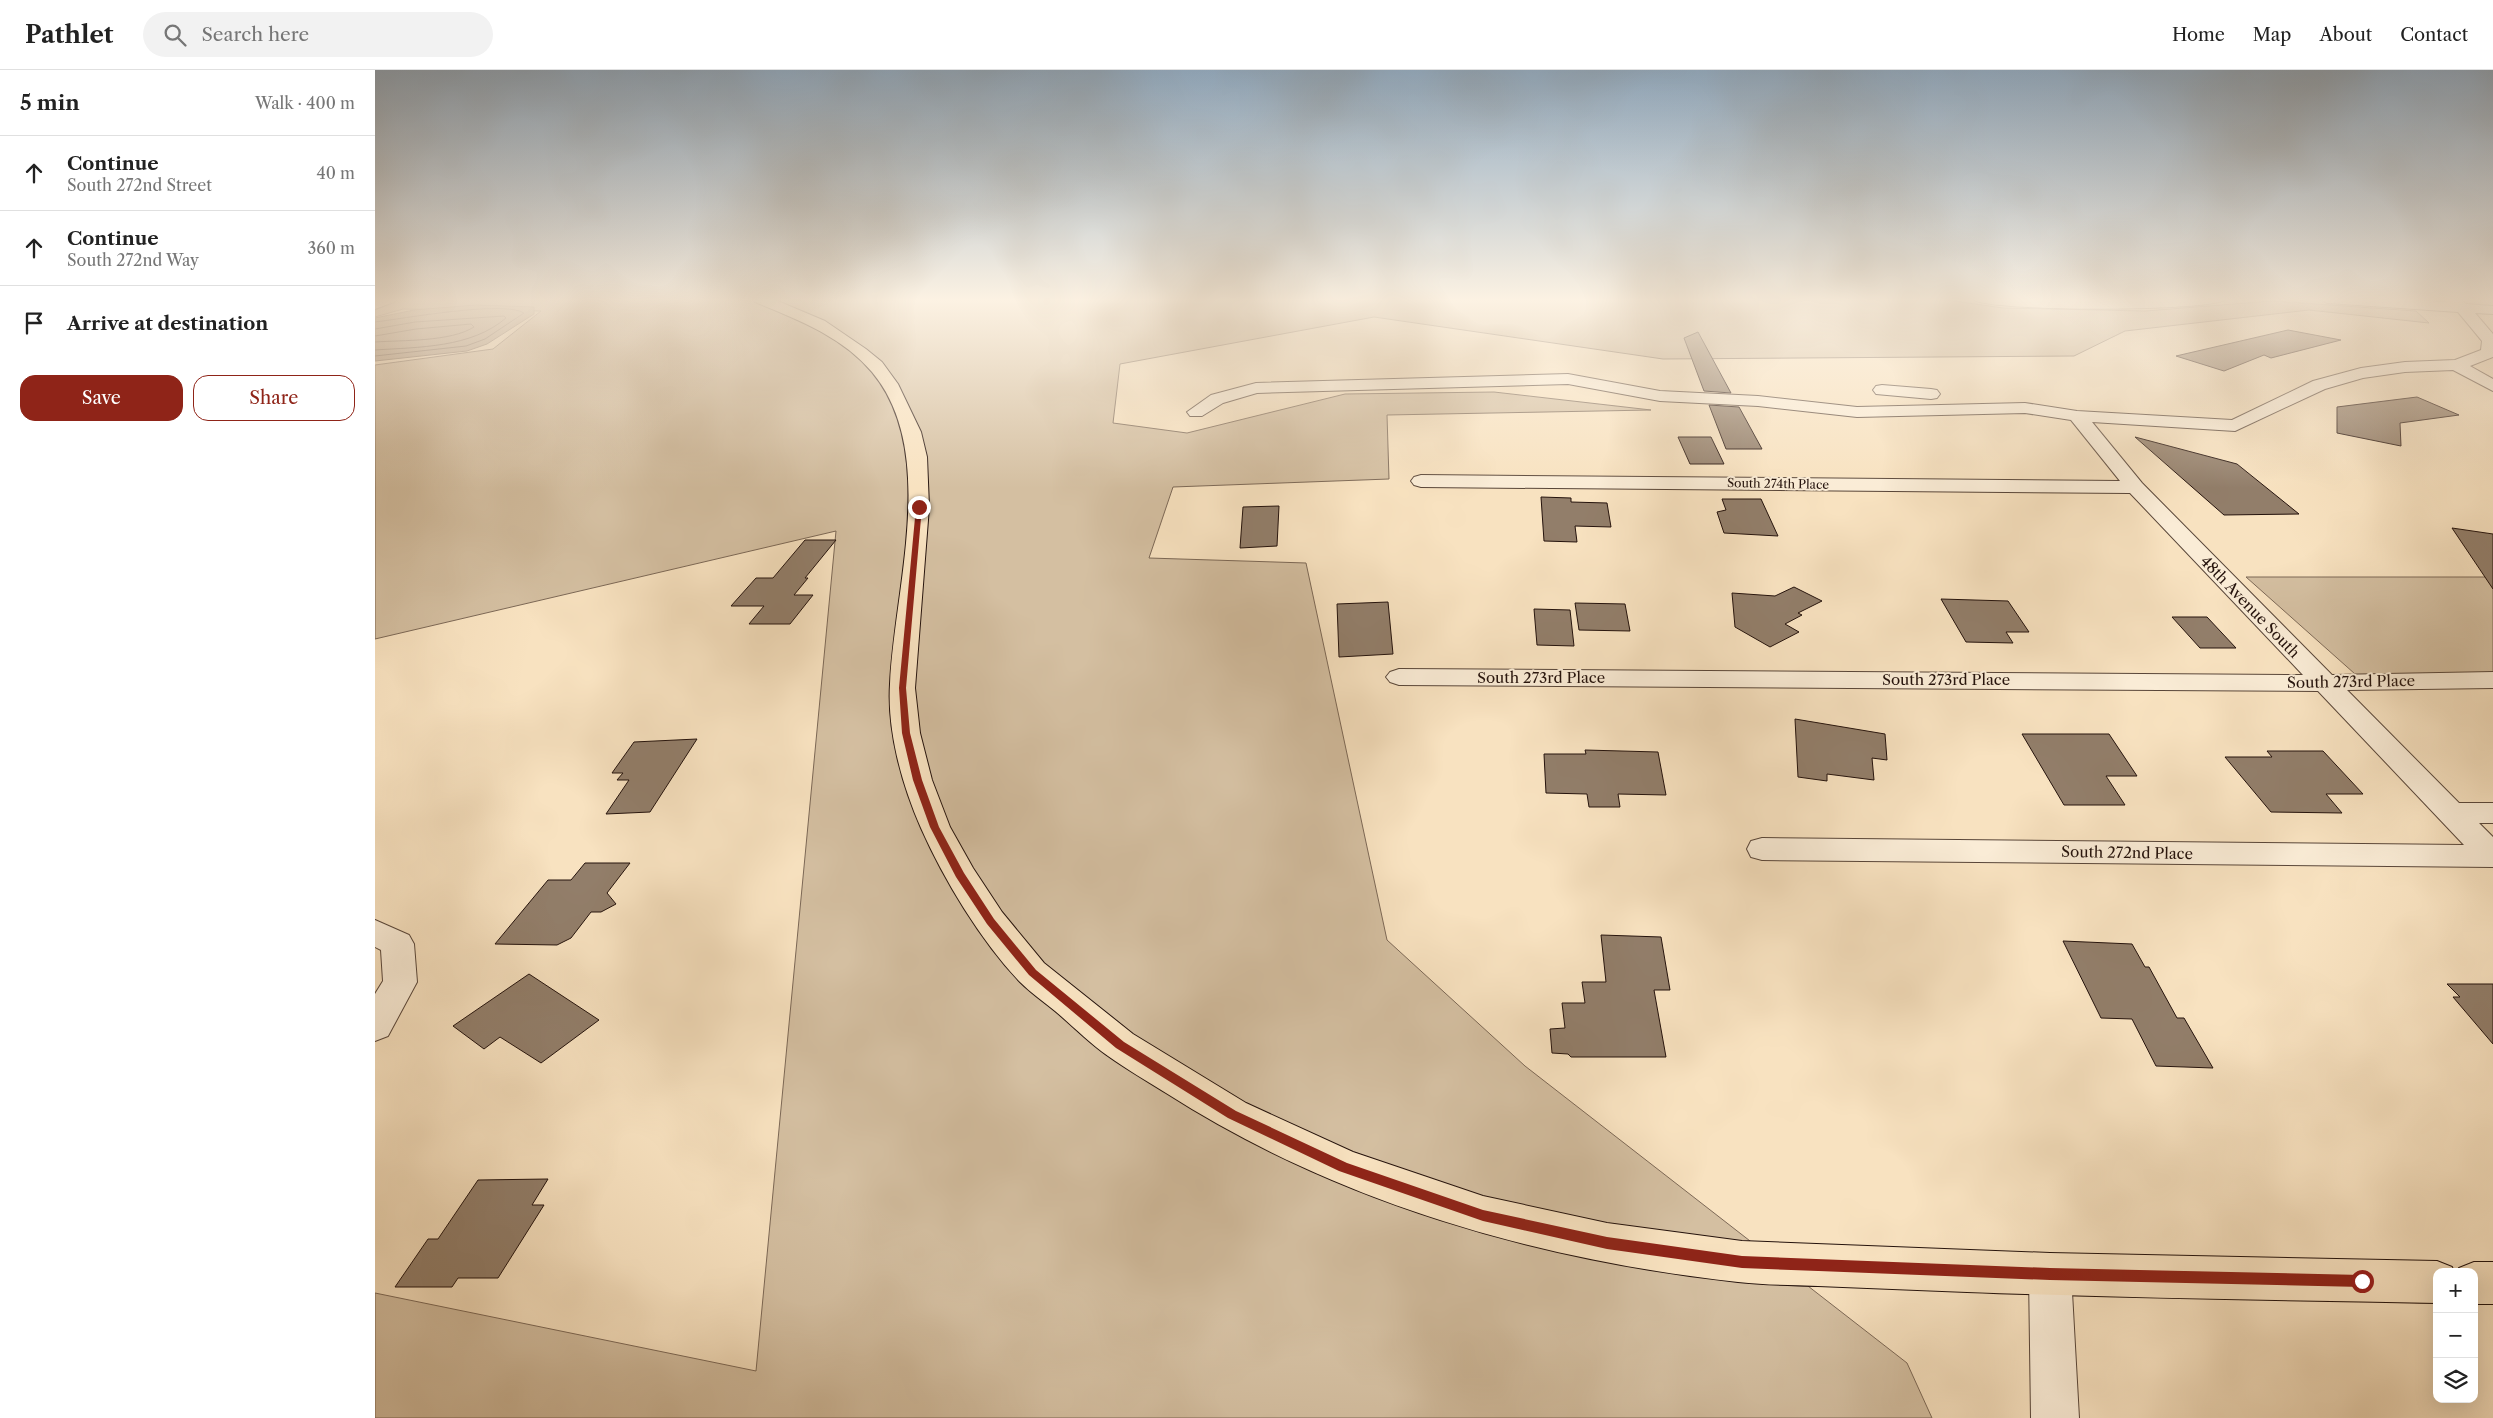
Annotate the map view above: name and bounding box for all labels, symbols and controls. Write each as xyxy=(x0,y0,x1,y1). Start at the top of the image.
search box xyxy=(143,12,493,57)
text: Pathlet xyxy=(25,20,113,49)
icon: search xyxy=(161,21,189,49)
text: Search here xyxy=(201,23,309,46)
text: Home xyxy=(2172,24,2225,46)
text: Map xyxy=(2253,24,2291,46)
text: About xyxy=(2319,24,2372,46)
text: Contact xyxy=(2400,24,2468,46)
text: 5 min xyxy=(20,90,80,115)
text: Walk · 400 m xyxy=(255,93,355,113)
text: Continue xyxy=(67,152,159,175)
icon: ahead xyxy=(20,159,48,187)
text: 40 m xyxy=(316,163,355,183)
text: South 272nd Street xyxy=(67,175,212,195)
text: Continue xyxy=(67,227,159,250)
icon: ahead xyxy=(20,234,48,262)
text: 360 m xyxy=(308,238,355,258)
text: South 272nd Way xyxy=(67,250,199,270)
icon: arrive xyxy=(20,309,48,337)
text: Arrive at destination xyxy=(67,312,268,335)
button: Save xyxy=(20,375,183,421)
button: Share xyxy=(193,375,355,421)
street label: South 274th Place xyxy=(1727,475,1829,492)
route end xyxy=(908,496,931,519)
street label: 48th Avenue South xyxy=(2197,551,2305,662)
street label: South 273rd Place xyxy=(1477,668,1605,687)
street label: South 273rd Place xyxy=(1882,670,2010,689)
street label: South 273rd Place xyxy=(2287,671,2415,692)
street label: South 272nd Place xyxy=(2061,842,2193,863)
map controls xyxy=(2433,1268,2478,1403)
button: + xyxy=(2433,1268,2478,1313)
route start xyxy=(2351,1270,2374,1293)
button: − xyxy=(2433,1313,2478,1358)
button: layers xyxy=(2433,1358,2478,1403)

